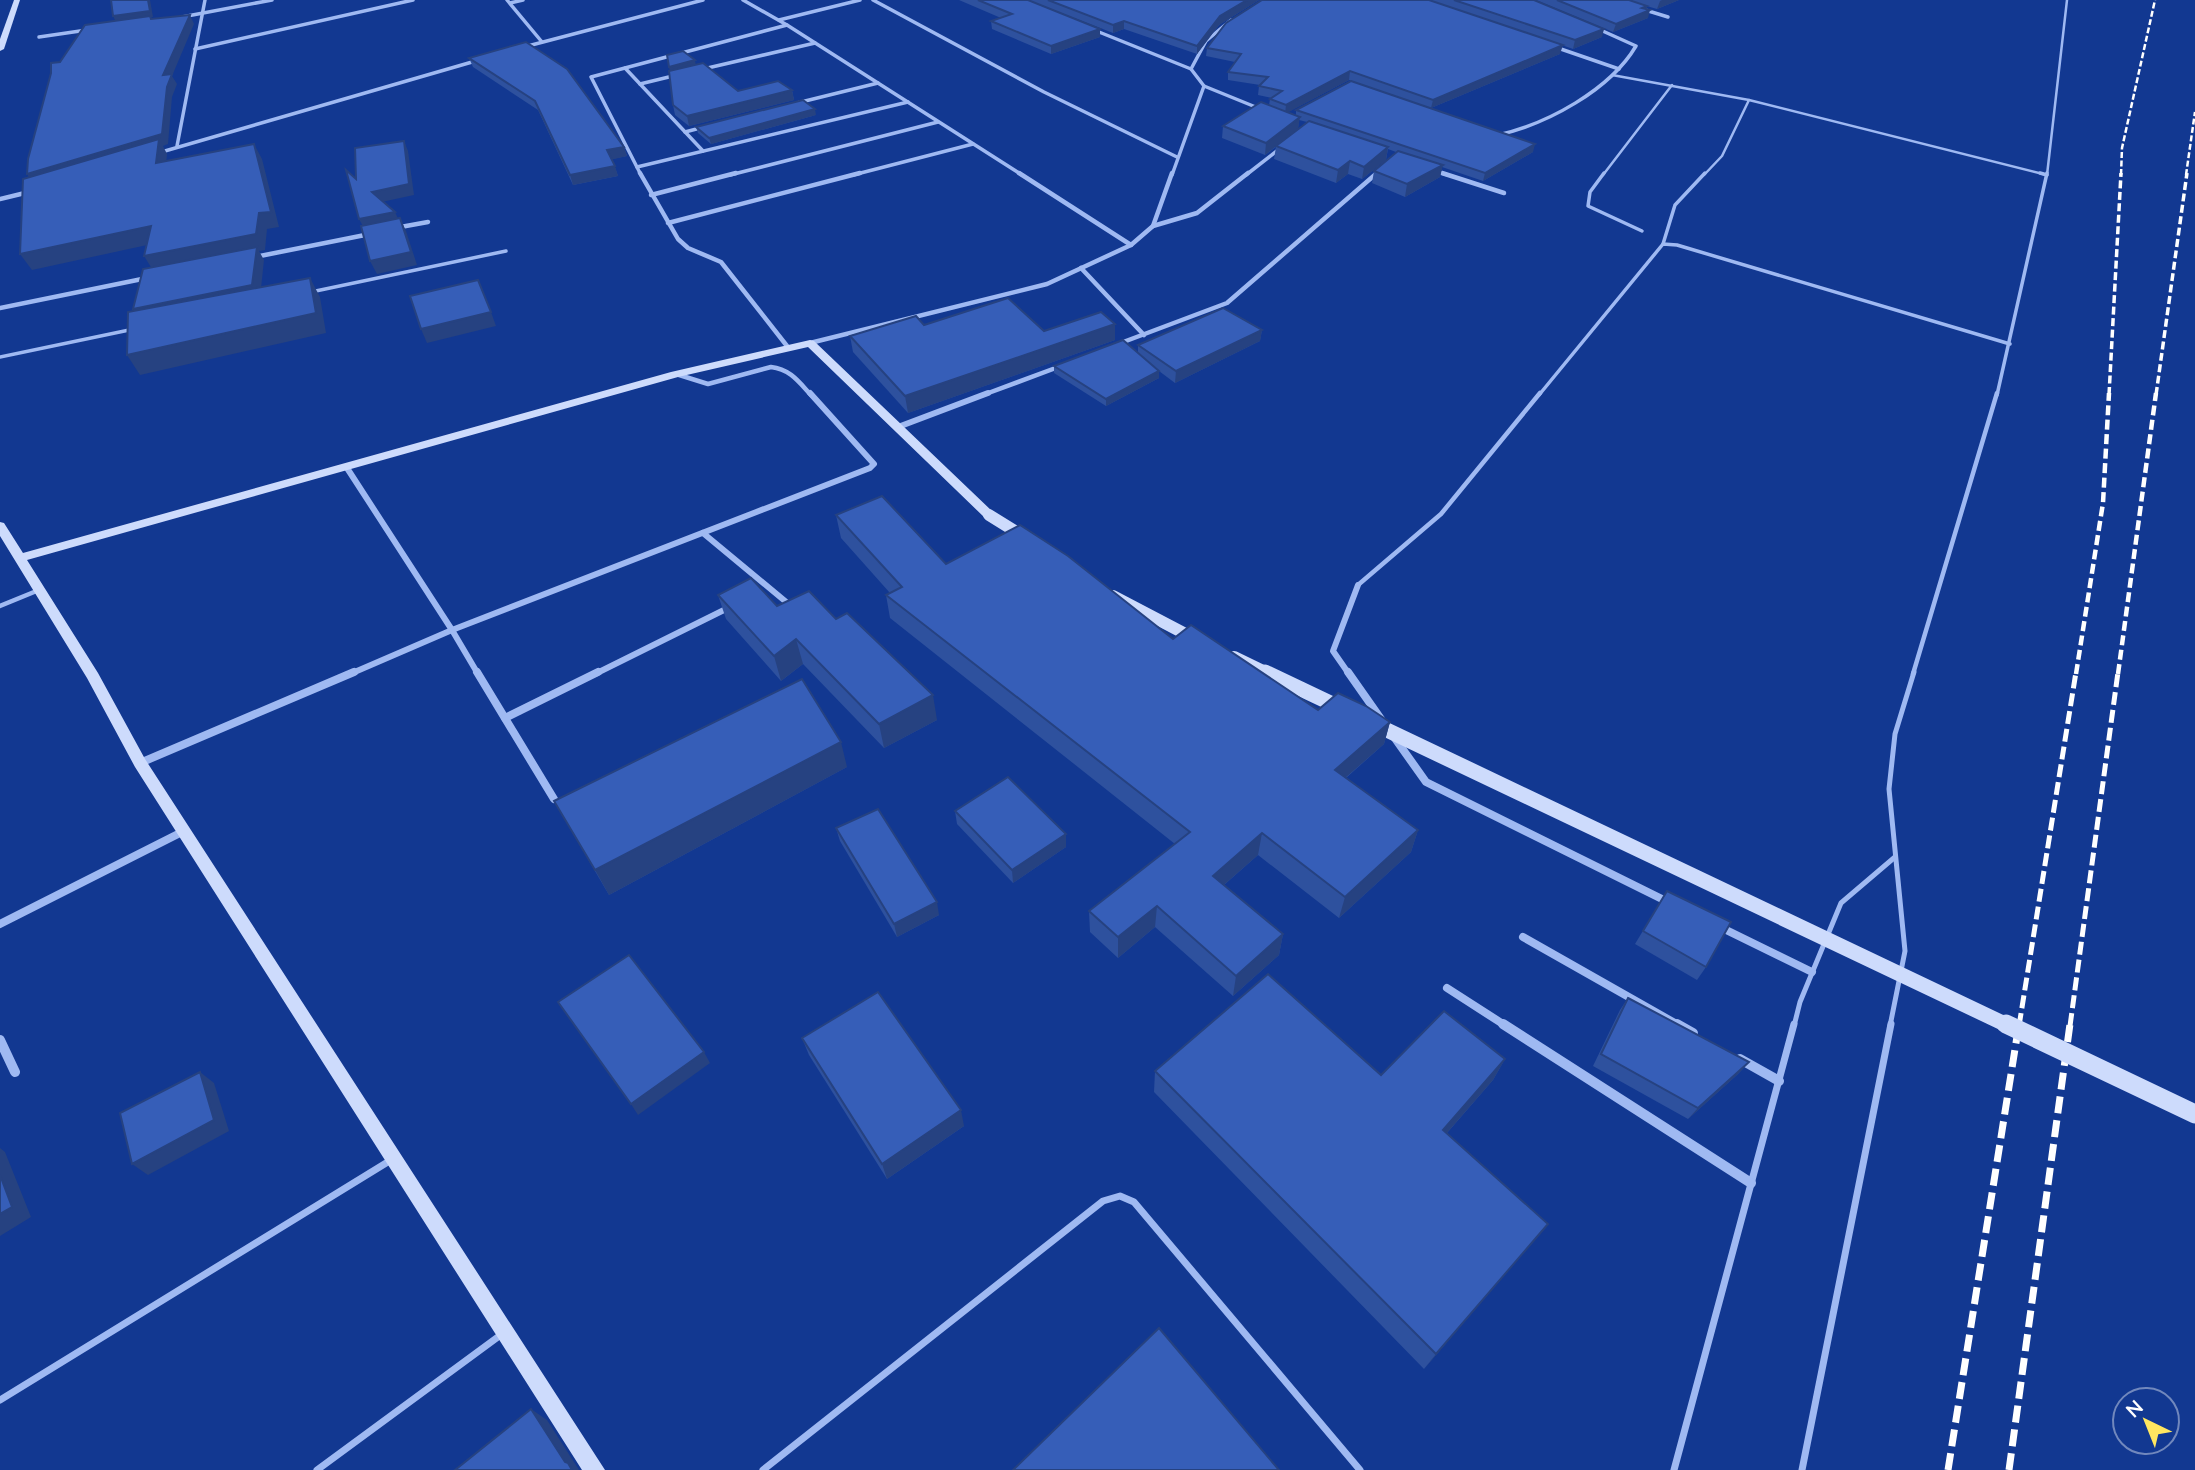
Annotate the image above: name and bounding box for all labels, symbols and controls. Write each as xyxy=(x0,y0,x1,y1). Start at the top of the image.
north arrow xyxy=(2111,1386,2181,1456)
text: N xyxy=(2121,1395,2147,1422)

